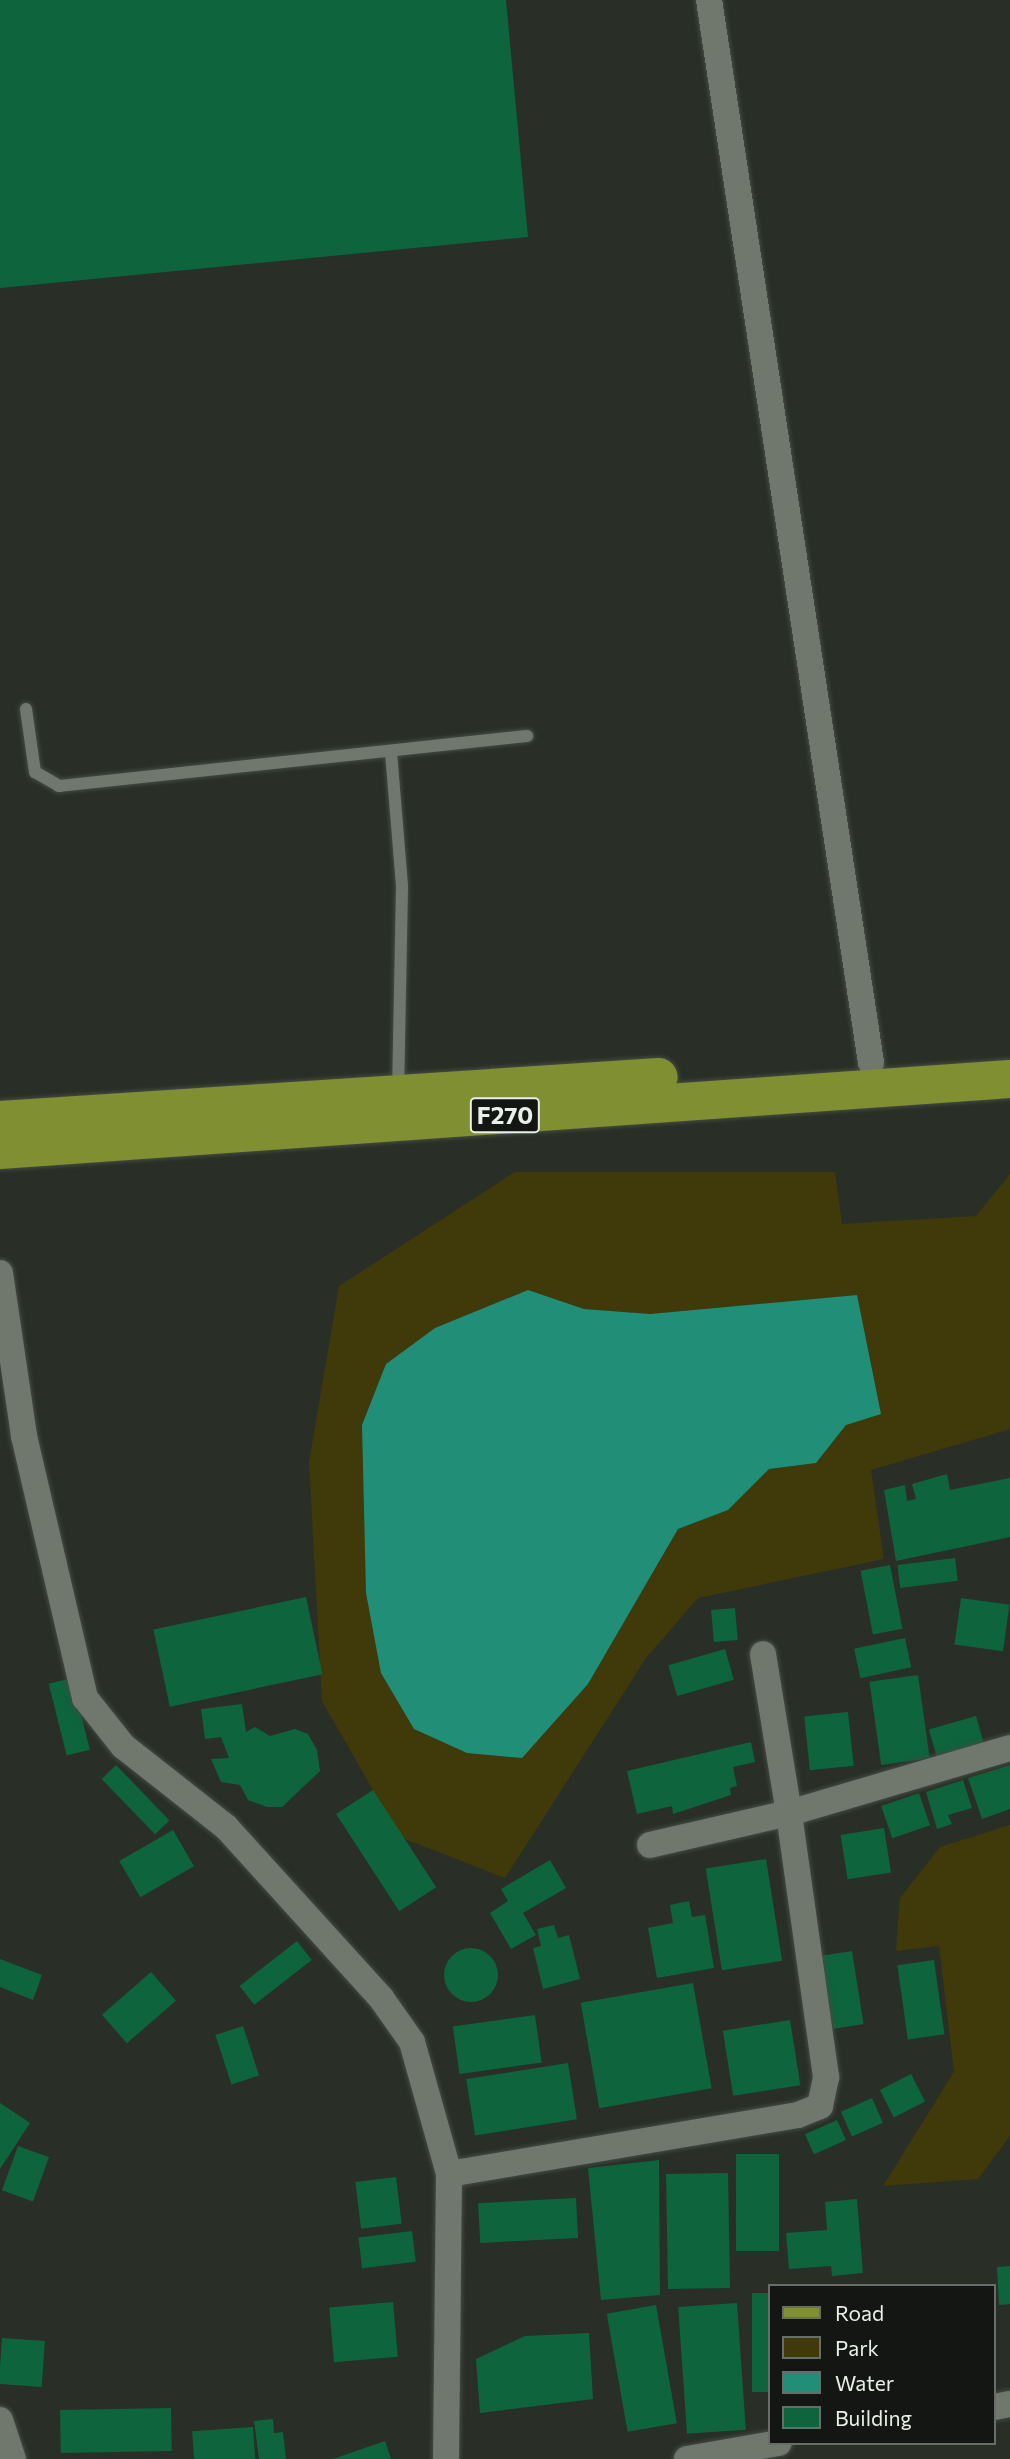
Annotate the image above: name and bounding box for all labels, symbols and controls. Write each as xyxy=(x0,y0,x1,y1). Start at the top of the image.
road number: F270 xyxy=(468,1094,542,1135)
legend xyxy=(768,2284,996,2445)
text: Road xyxy=(835,2300,884,2325)
text: Park xyxy=(835,2335,879,2360)
text: Water xyxy=(835,2370,894,2395)
text: Building xyxy=(835,2405,912,2430)

